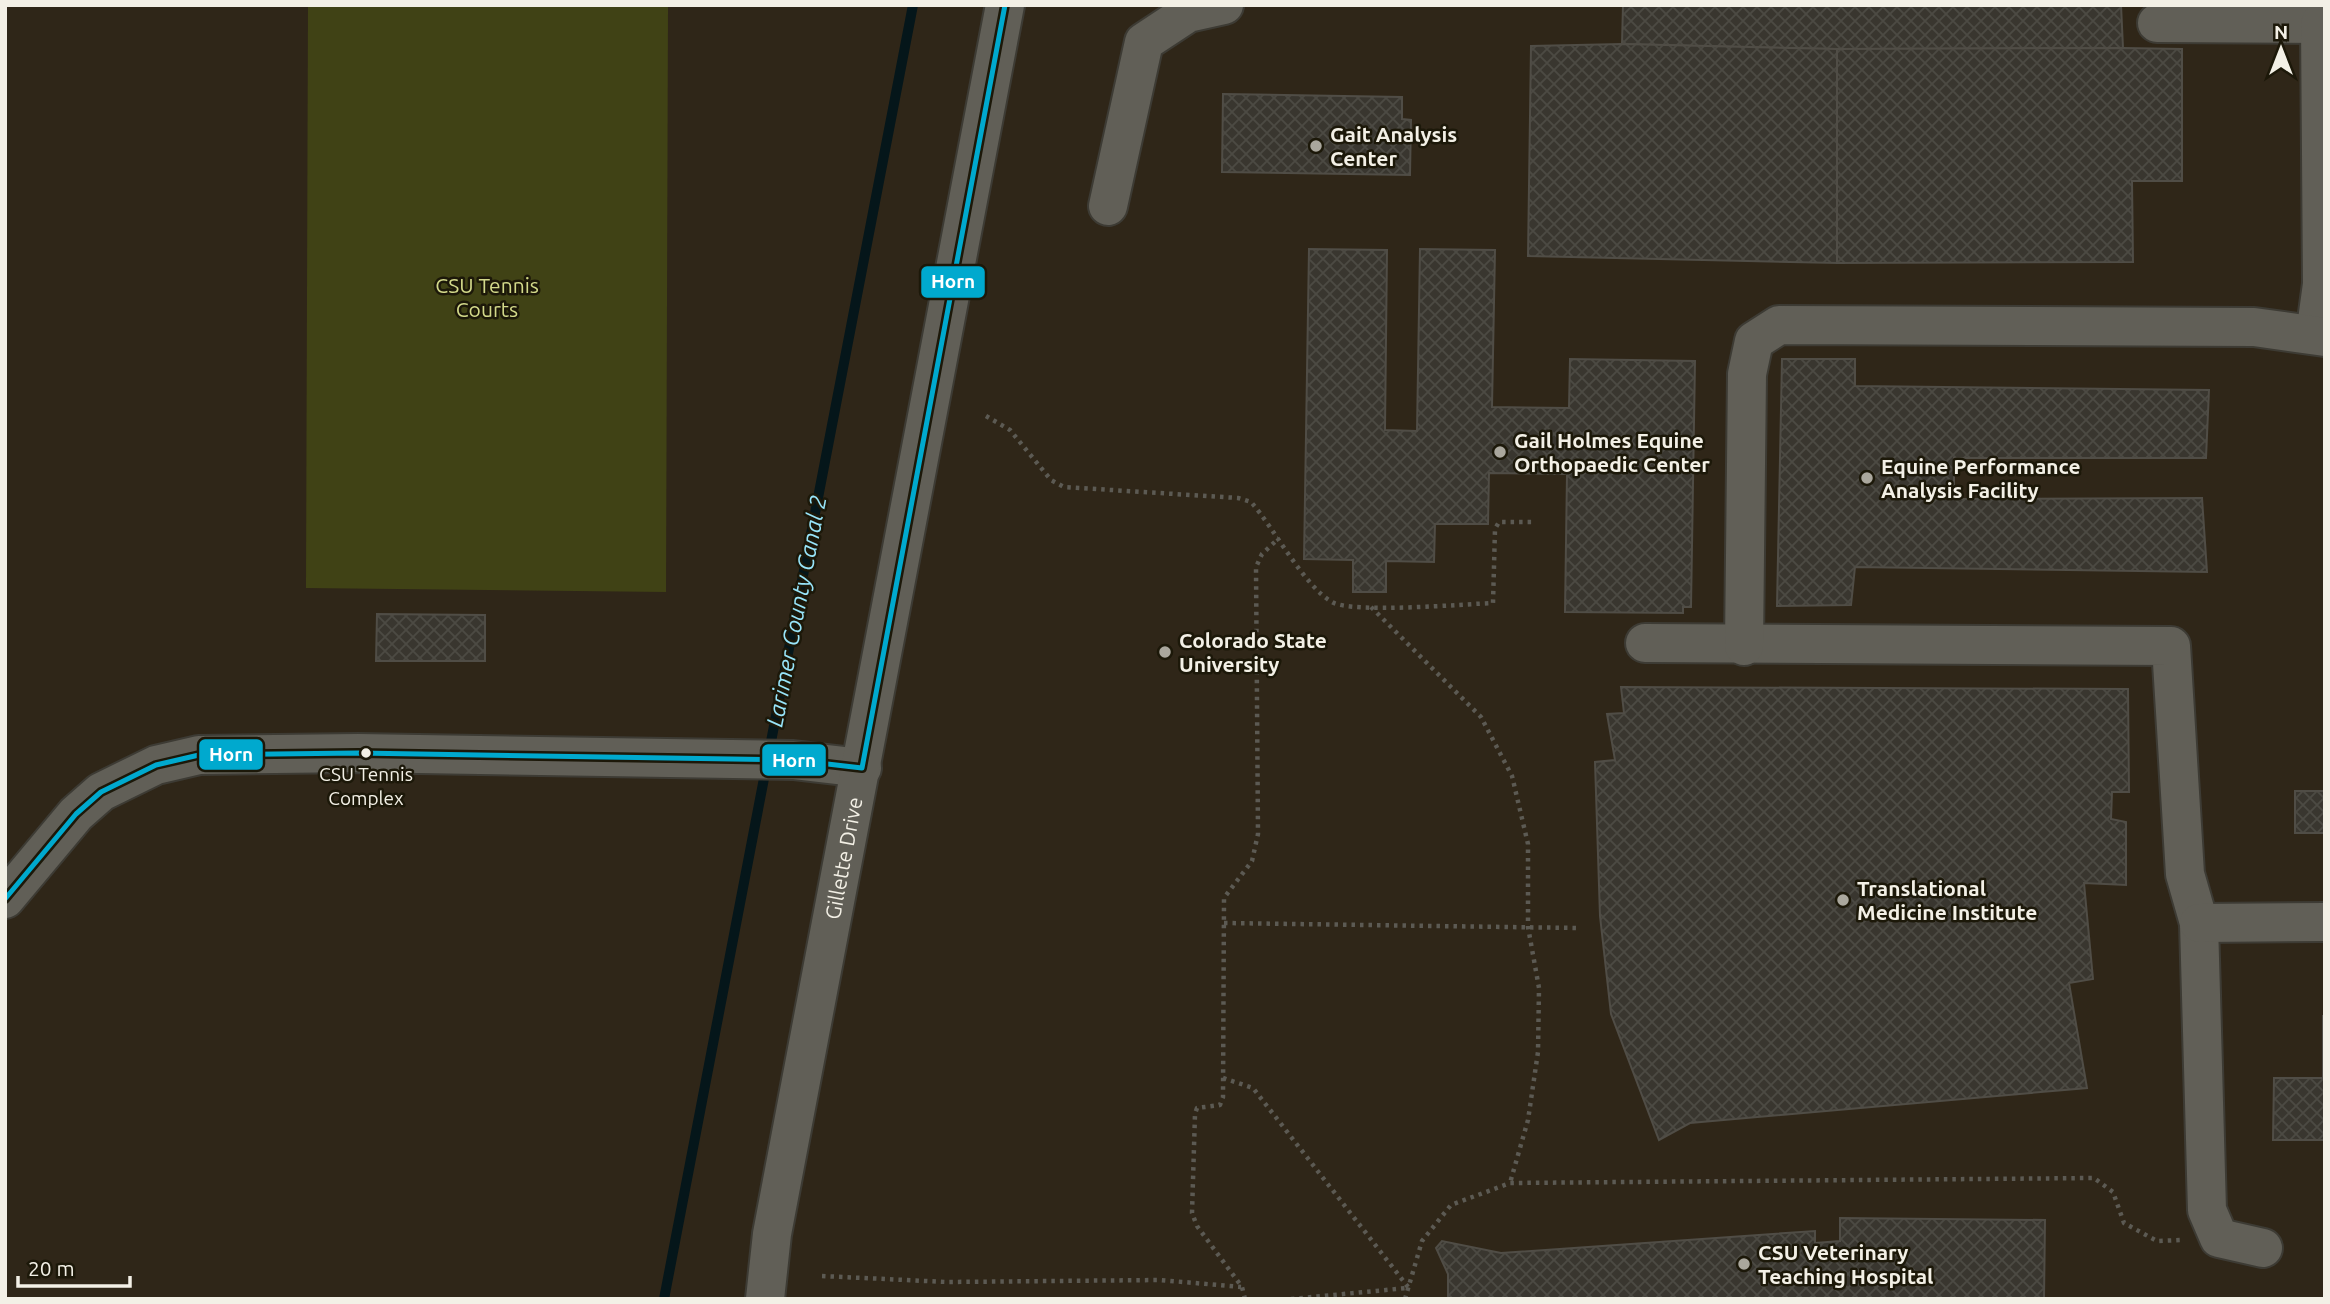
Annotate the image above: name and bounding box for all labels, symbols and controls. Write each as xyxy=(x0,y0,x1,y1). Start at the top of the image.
north arrow xyxy=(2246,14,2316,84)
text: N xyxy=(2274,21,2288,43)
place label: Gait Analysis Center xyxy=(1330,122,1457,170)
marker: Gait Analysis Center xyxy=(1308,138,1324,154)
line badge: Horn xyxy=(920,265,986,299)
text: Horn xyxy=(931,270,975,292)
park label: CSU Tennis Courts xyxy=(435,273,539,321)
place label: Gail Holmes Equine Orthopaedic Center xyxy=(1514,428,1710,476)
marker: Gail Holmes Equine Orthopaedic Center xyxy=(1492,444,1508,460)
place label: Equine Performance Analysis Facility xyxy=(1881,454,2081,502)
marker: Equine Performance Analysis Facility xyxy=(1859,470,1875,486)
water label: Larimer County Canal 2 xyxy=(761,493,831,729)
place label: Colorado State University xyxy=(1179,628,1327,676)
marker: Colorado State University xyxy=(1157,644,1173,660)
line badge: Horn xyxy=(198,738,264,771)
text: Horn xyxy=(209,743,253,765)
line badge: Horn xyxy=(761,743,827,777)
marker: CSU Tennis Complex xyxy=(359,746,373,760)
text: Horn xyxy=(772,749,816,771)
place label: CSU Tennis Complex xyxy=(319,763,413,809)
street label: Gillette Drive xyxy=(820,795,867,921)
place label: Translational Medicine Institute xyxy=(1857,876,2037,924)
marker: Translational Medicine Institute xyxy=(1835,892,1851,908)
place label: CSU Veterinary Teaching Hospital xyxy=(1758,1240,1933,1288)
scale bar xyxy=(18,1244,130,1288)
text: 20 m xyxy=(28,1256,75,1280)
marker: CSU Veterinary Teaching Hospital xyxy=(1736,1256,1752,1272)

